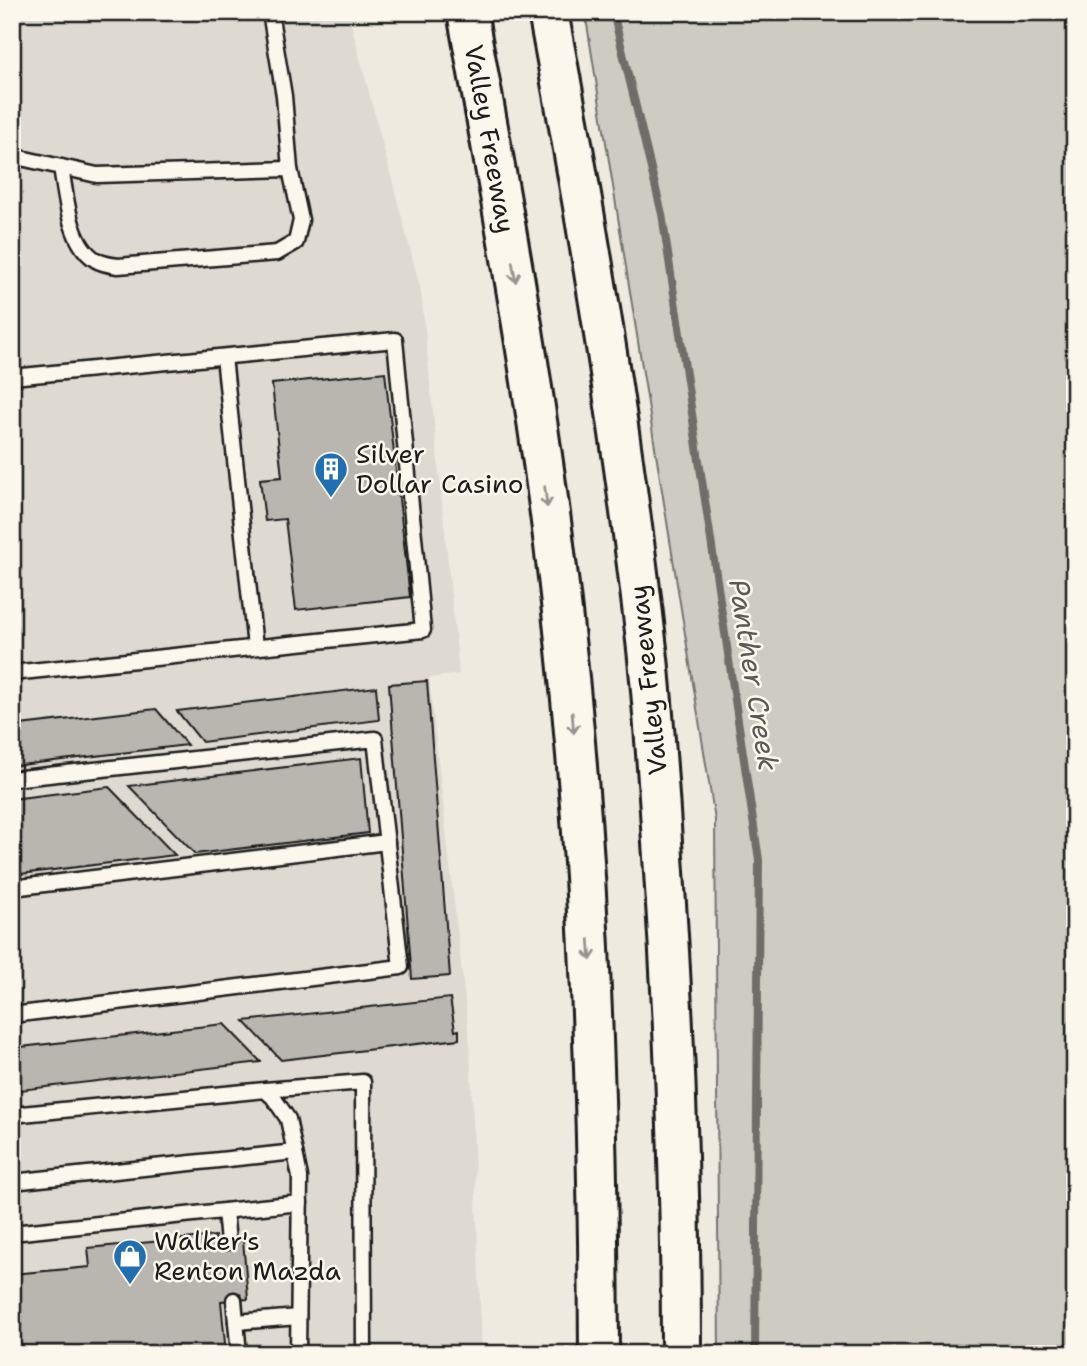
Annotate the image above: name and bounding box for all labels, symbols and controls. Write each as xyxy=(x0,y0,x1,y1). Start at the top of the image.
street label: Valley Freeway xyxy=(457,42,524,236)
one-way arrow xyxy=(508,260,521,283)
place label: Silver Dollar Casino xyxy=(356,436,524,501)
building icon: Silver Dollar Casino xyxy=(312,450,350,499)
one-way arrow xyxy=(540,486,553,508)
water label: Panther Creek xyxy=(720,576,788,774)
street label: Valley Freeway xyxy=(620,583,675,777)
one-way arrow xyxy=(567,712,580,734)
one-way arrow xyxy=(584,938,597,961)
place label: Walker's Renton Mazda xyxy=(154,1223,341,1288)
shop icon: Walker's Renton Mazda xyxy=(111,1237,149,1286)

